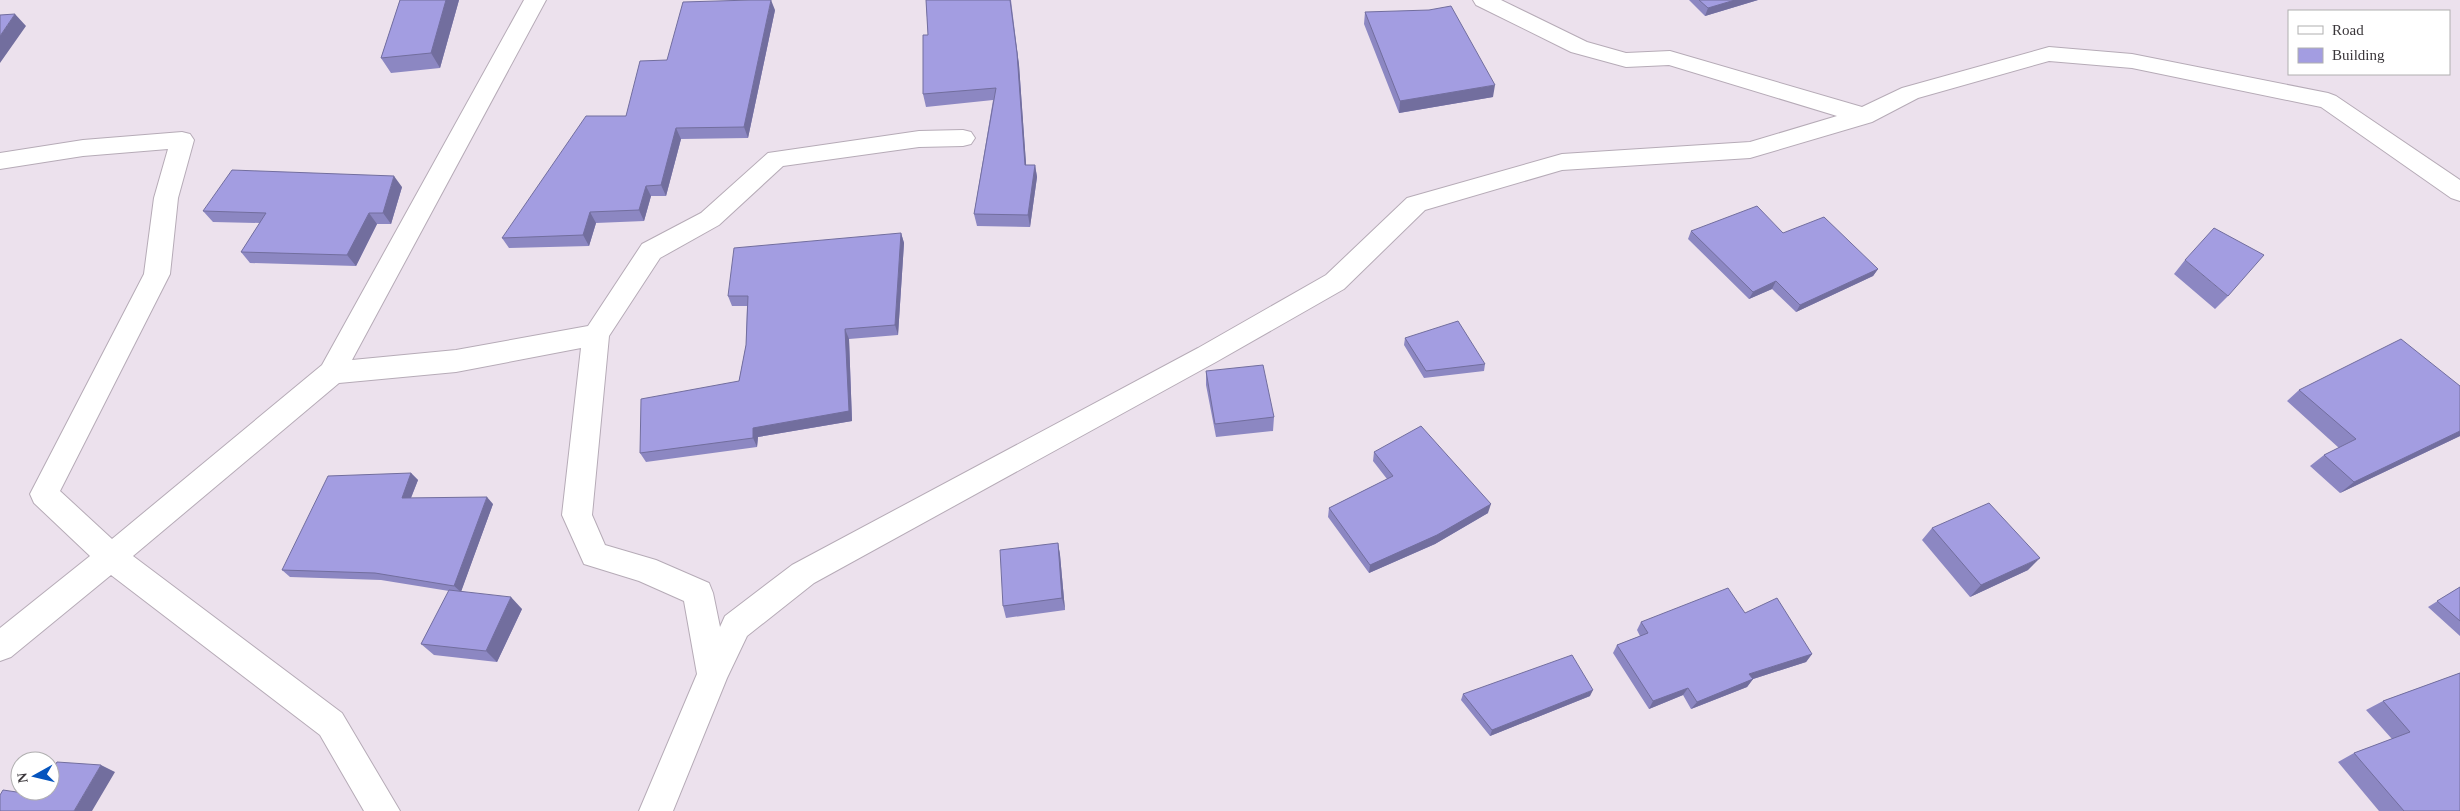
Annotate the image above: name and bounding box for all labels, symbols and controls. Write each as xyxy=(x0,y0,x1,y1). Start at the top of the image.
legend xyxy=(2288,10,2450,75)
text: Road xyxy=(2332,22,2364,38)
text: Building xyxy=(2332,47,2385,63)
north arrow xyxy=(10,751,60,801)
text: N xyxy=(14,772,31,784)

